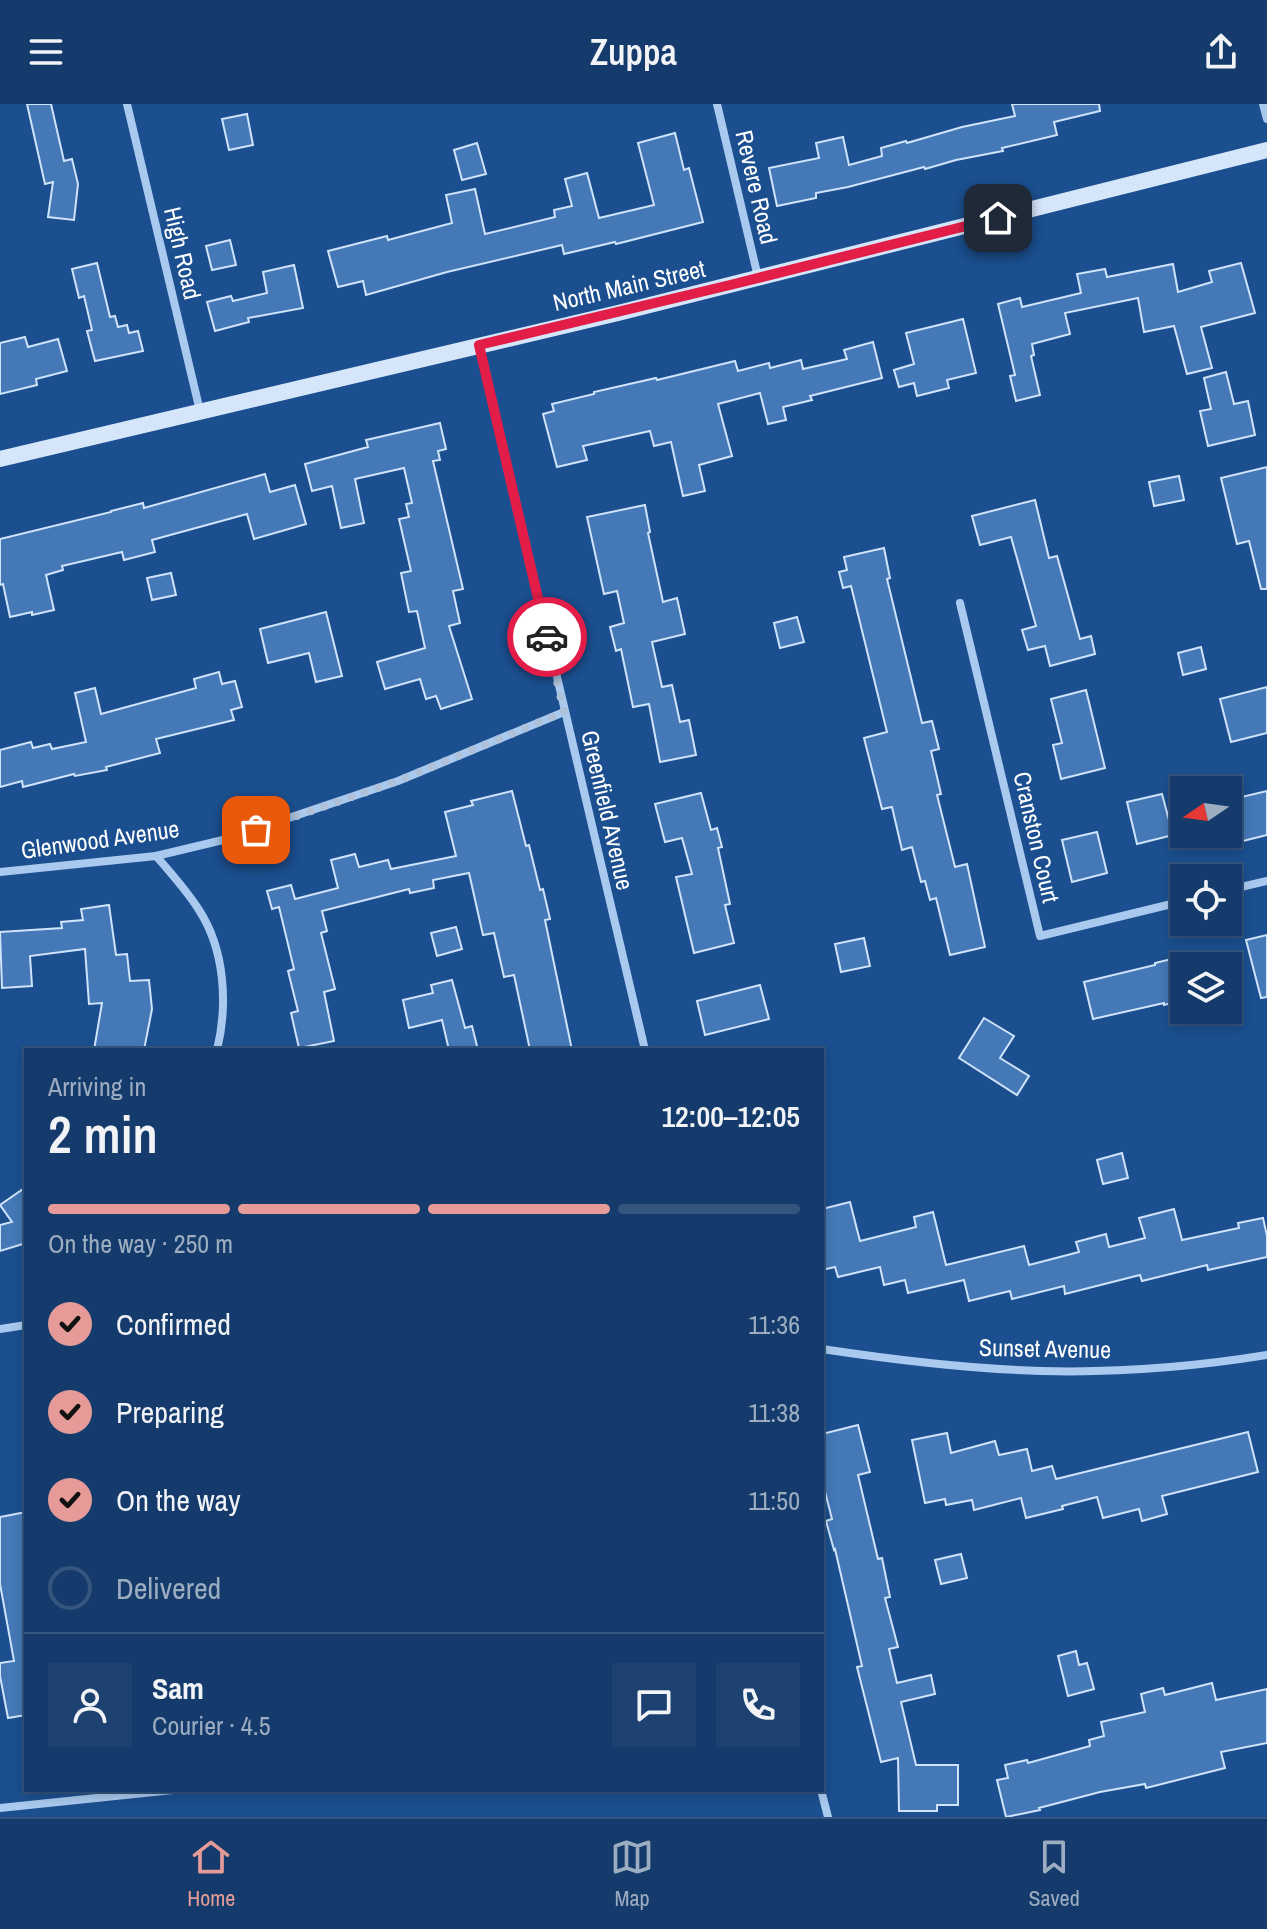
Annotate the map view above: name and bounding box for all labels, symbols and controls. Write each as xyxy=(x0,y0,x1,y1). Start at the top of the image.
text: Zuppa xyxy=(590,28,677,76)
icon: menu xyxy=(24,30,68,74)
icon: share xyxy=(1199,30,1243,74)
street label: Revere Road xyxy=(728,127,786,247)
pin xyxy=(964,184,1032,252)
icon: home xyxy=(976,196,1020,240)
street label: High Road xyxy=(157,204,209,302)
street label: North Main Street xyxy=(550,252,709,318)
courier xyxy=(507,597,587,677)
icon: car xyxy=(525,615,569,659)
street label: Greenfield Avenue xyxy=(574,727,642,893)
street label: Cranston Court xyxy=(1006,768,1068,906)
north arrow xyxy=(1170,776,1242,848)
map controls xyxy=(1170,776,1242,1024)
pin xyxy=(222,796,290,864)
icon: bag xyxy=(234,808,278,852)
street label: Glenwood Avenue xyxy=(19,812,181,866)
button: locate xyxy=(1170,864,1242,936)
button: layers xyxy=(1170,952,1242,1024)
text: Arriving in xyxy=(48,1069,146,1104)
text: 12:00–12:05 xyxy=(661,1096,800,1136)
text: 2 min xyxy=(48,1099,158,1169)
text: On the way · 250 m xyxy=(48,1226,233,1261)
icon: check xyxy=(48,1302,92,1346)
text: Confirmed xyxy=(116,1304,231,1344)
text: 11:36 xyxy=(748,1307,800,1342)
street label: Sunset Avenue xyxy=(979,1331,1111,1365)
icon: check xyxy=(48,1390,92,1434)
text: Preparing xyxy=(116,1392,224,1432)
text: 11:38 xyxy=(748,1395,800,1430)
icon: check xyxy=(48,1478,92,1522)
text: On the way xyxy=(116,1480,240,1520)
text: 11:50 xyxy=(748,1483,800,1518)
text: Delivered xyxy=(116,1568,221,1608)
button: person xyxy=(48,1663,132,1747)
button: chat xyxy=(612,1663,696,1747)
button: phone xyxy=(716,1663,800,1747)
text: Sam xyxy=(152,1668,204,1708)
text: Courier · 4.5 xyxy=(152,1708,271,1743)
tab: Home xyxy=(187,1835,235,1913)
tab: Map xyxy=(610,1835,654,1913)
tab: Saved xyxy=(1029,1835,1080,1913)

